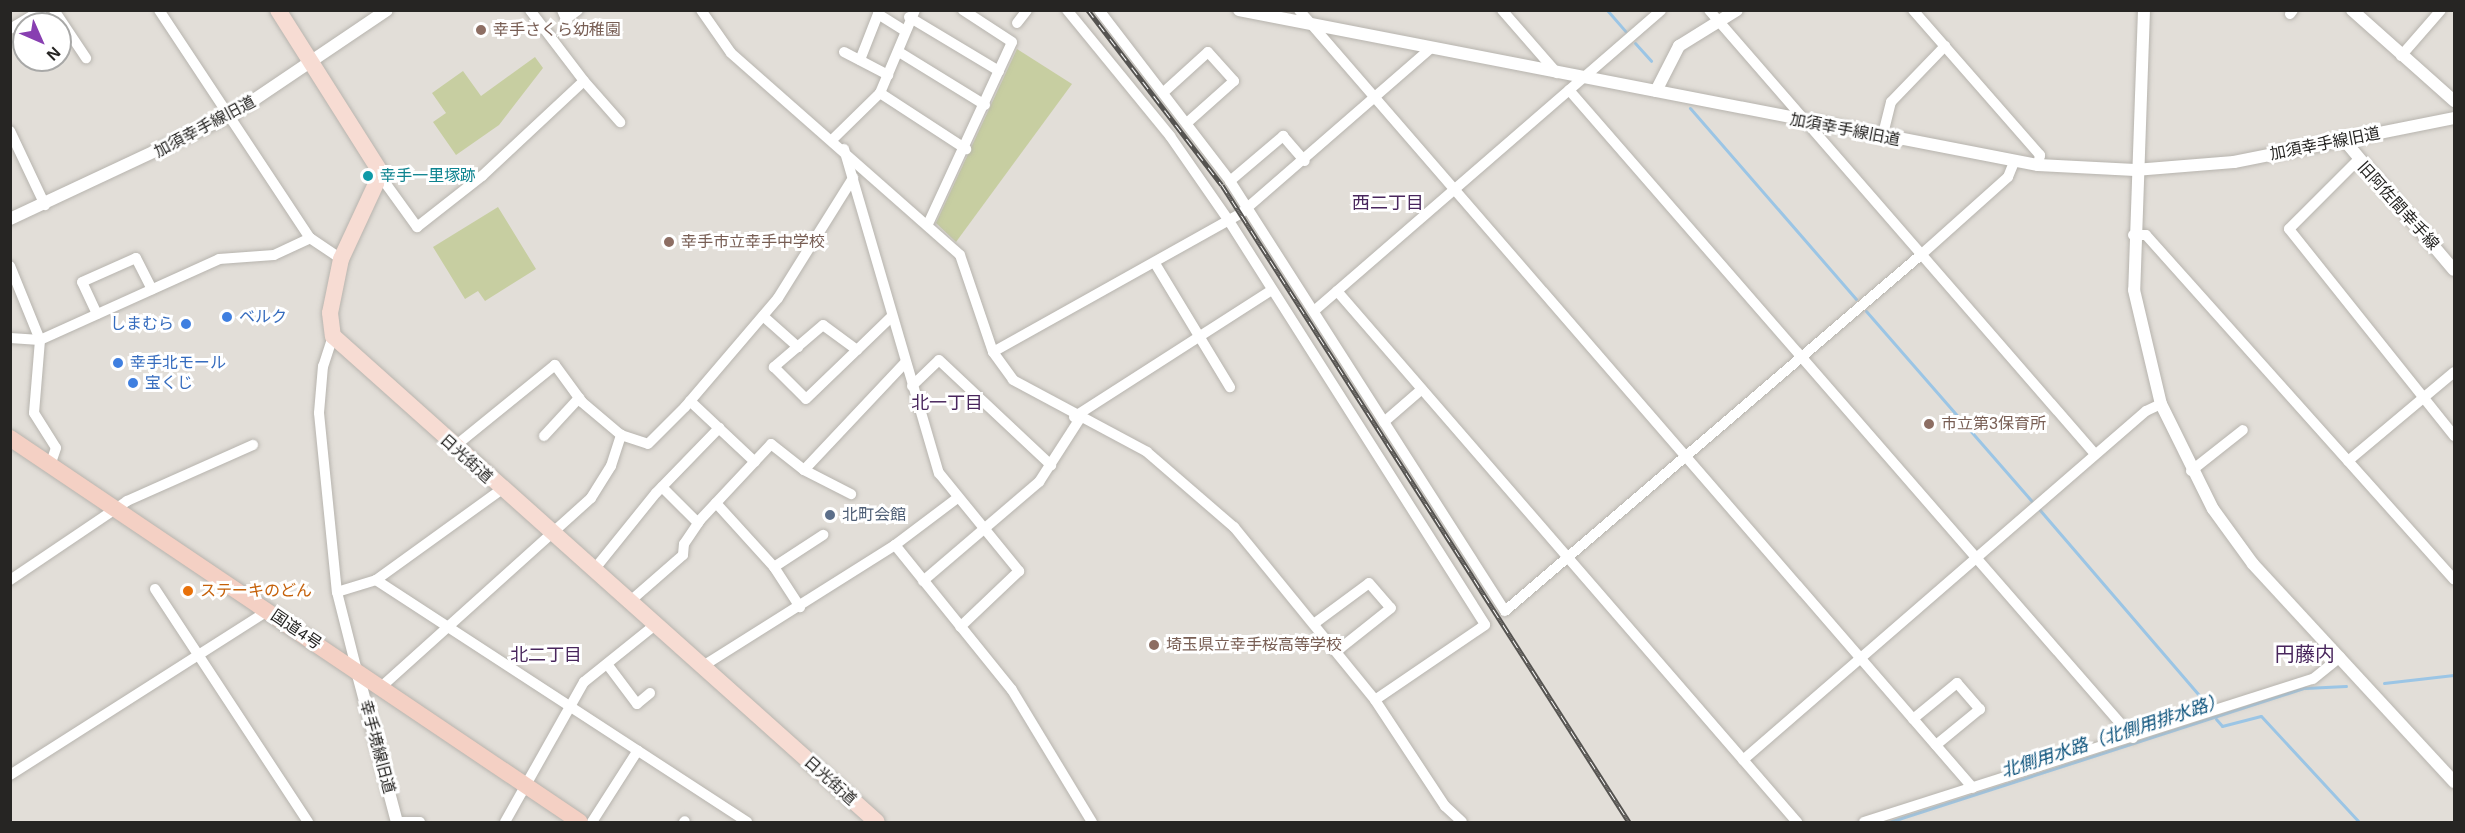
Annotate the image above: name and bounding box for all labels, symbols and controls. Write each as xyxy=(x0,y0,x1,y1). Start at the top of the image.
north arrow xyxy=(12,12,72,72)
place label: 幸手さくら幼稚園 xyxy=(493,20,621,40)
marker: 幸手さくら幼稚園 xyxy=(474,23,488,37)
text: N xyxy=(44,44,64,64)
street label: 加須幸手線旧道 xyxy=(151,92,259,162)
street label: 加須幸手線旧道 xyxy=(1788,110,1902,150)
street label: 加須幸手線旧道 xyxy=(2268,124,2382,164)
street label: 旧阿佐間幸手線 xyxy=(2353,158,2443,254)
place label: 幸手一里塚跡 xyxy=(380,166,476,186)
marker: 幸手一里塚跡 xyxy=(361,169,375,183)
district label: 西二丁目 xyxy=(1352,192,1424,214)
place label: 幸手市立幸手中学校 xyxy=(681,232,825,252)
marker: 幸手市立幸手中学校 xyxy=(662,235,676,249)
place label: ベルク xyxy=(239,307,287,327)
marker: ベルク xyxy=(220,310,234,324)
place label: しまむら xyxy=(110,314,174,334)
marker: しまむら xyxy=(179,317,193,331)
place label: 幸手北モール xyxy=(130,353,226,373)
marker: 幸手北モール xyxy=(111,356,125,370)
place label: 宝くじ xyxy=(145,373,193,393)
marker: 宝くじ xyxy=(126,376,140,390)
district label: 北一丁目 xyxy=(911,392,983,414)
place label: 市立第3保育所 xyxy=(1941,414,2046,434)
marker: 市立第3保育所 xyxy=(1922,417,1936,431)
street label: 日光街道 xyxy=(436,430,496,488)
place label: 北町会館 xyxy=(842,505,906,525)
marker: 北町会館 xyxy=(823,508,837,522)
place label: ステーキのどん xyxy=(200,581,312,601)
marker: ステーキのどん xyxy=(181,584,195,598)
street label: 国道4号 xyxy=(267,606,325,654)
place label: 埼玉県立幸手桜高等学校 xyxy=(1166,635,1342,655)
marker: 埼玉県立幸手桜高等学校 xyxy=(1147,638,1161,652)
district label: 円藤内 xyxy=(2275,642,2335,666)
district label: 北二丁目 xyxy=(510,644,582,666)
water label: 北側用水路（北側用排水路） xyxy=(1998,690,2228,782)
street label: 幸手境線旧道 xyxy=(355,698,399,796)
street label: 日光街道 xyxy=(800,752,860,810)

